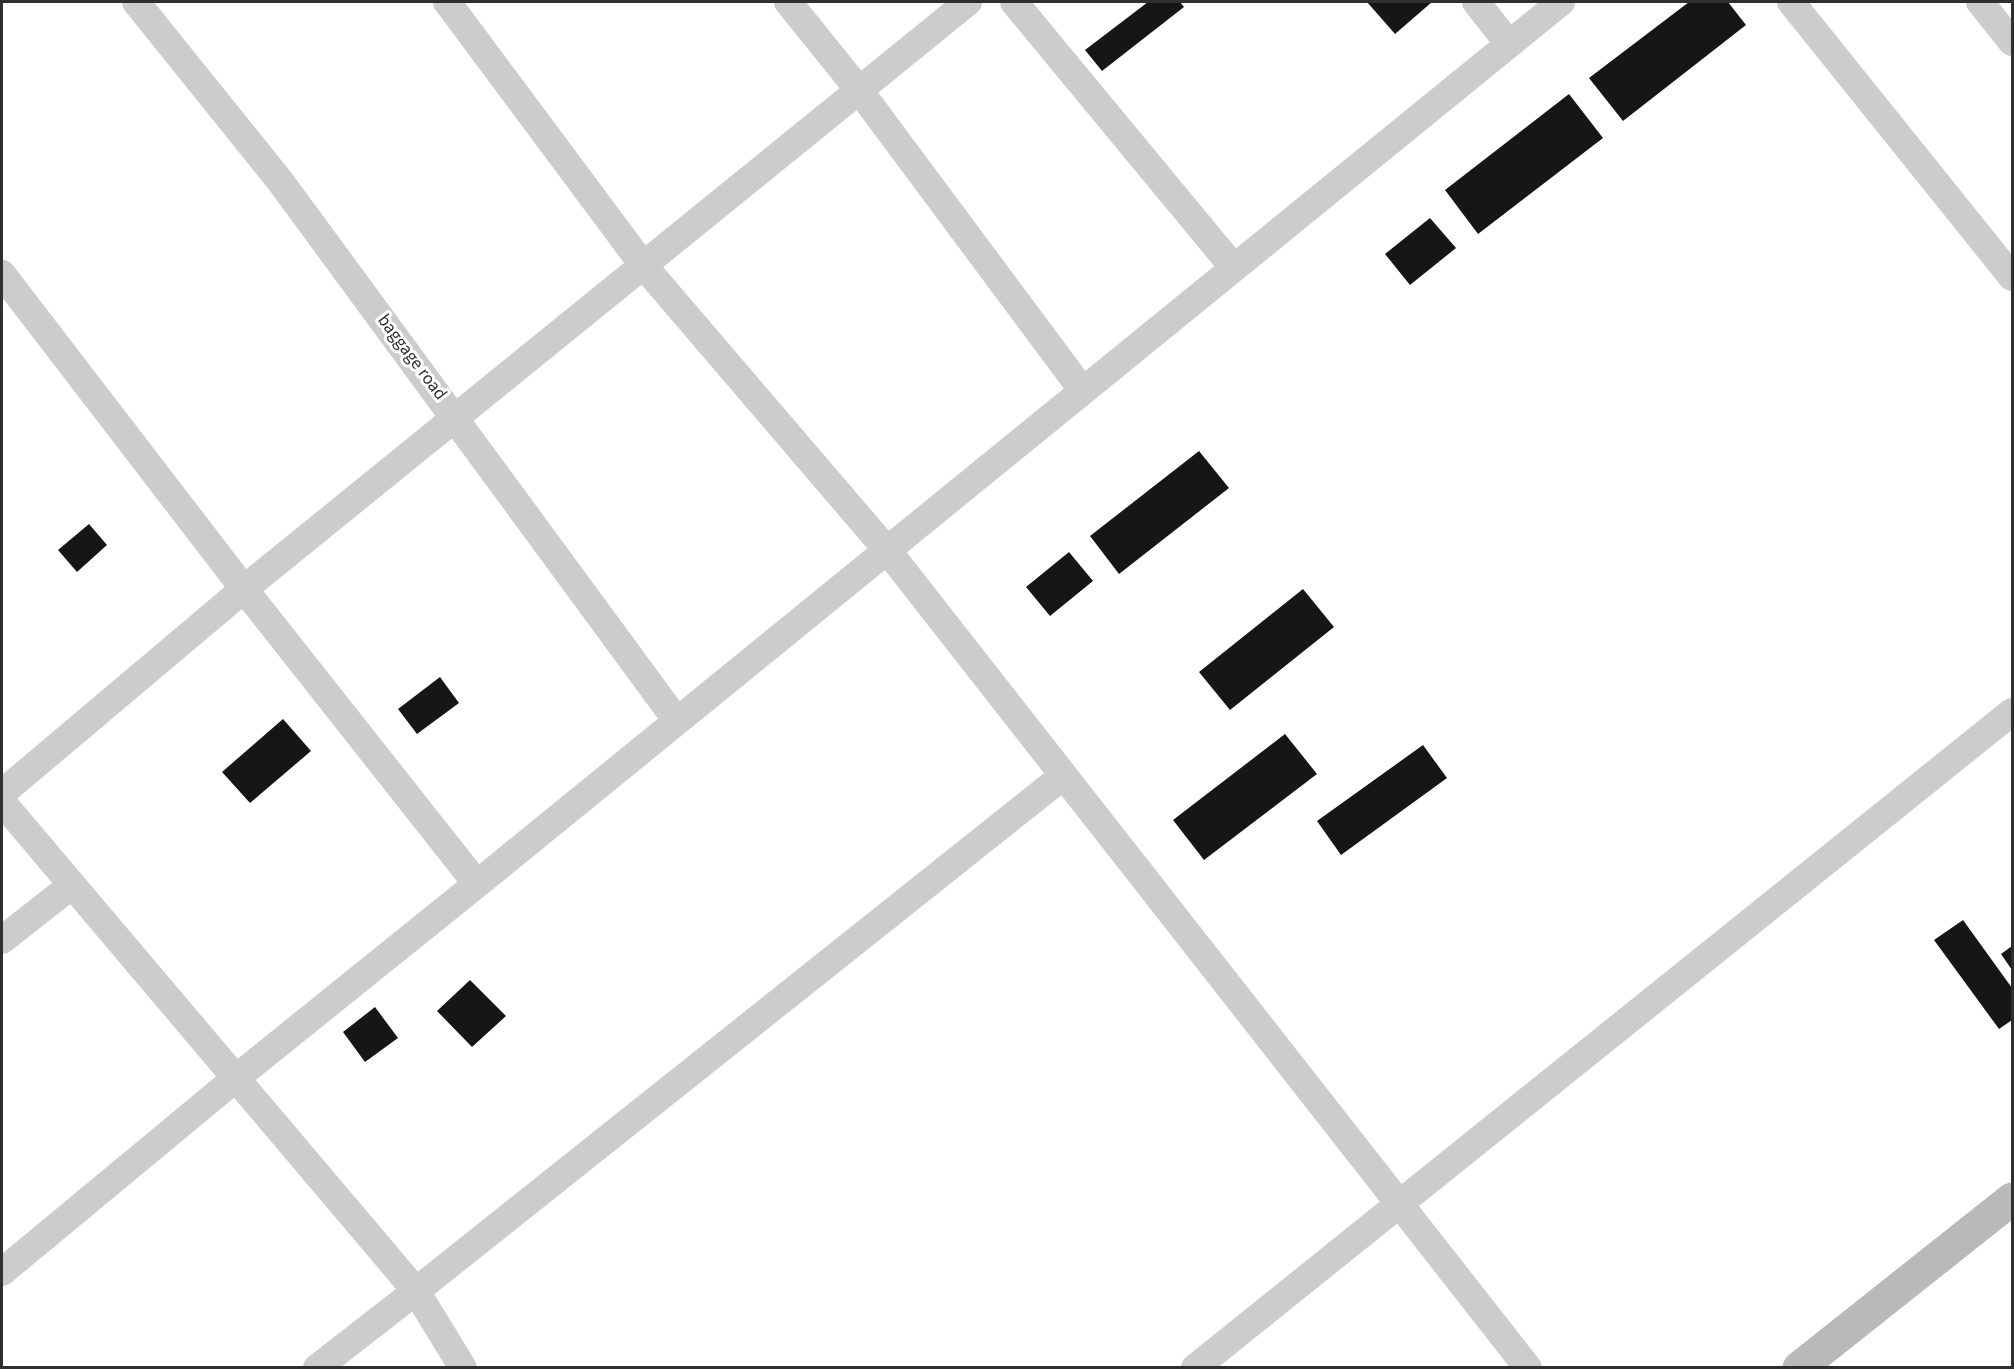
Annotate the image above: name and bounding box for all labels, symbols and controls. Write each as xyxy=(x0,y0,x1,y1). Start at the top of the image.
street label: baggage road xyxy=(372,311,450,405)

